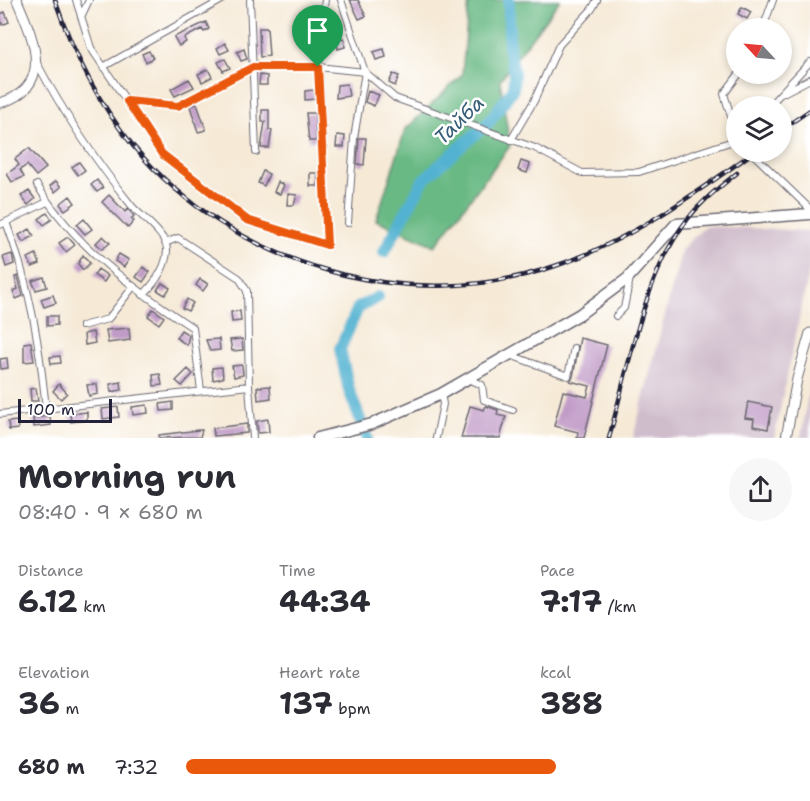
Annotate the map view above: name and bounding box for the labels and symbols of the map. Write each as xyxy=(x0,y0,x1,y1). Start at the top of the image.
pin xyxy=(292,5,343,67)
north arrow xyxy=(726,18,792,84)
water label: Тайба xyxy=(428,90,490,150)
scale bar xyxy=(18,396,112,424)

